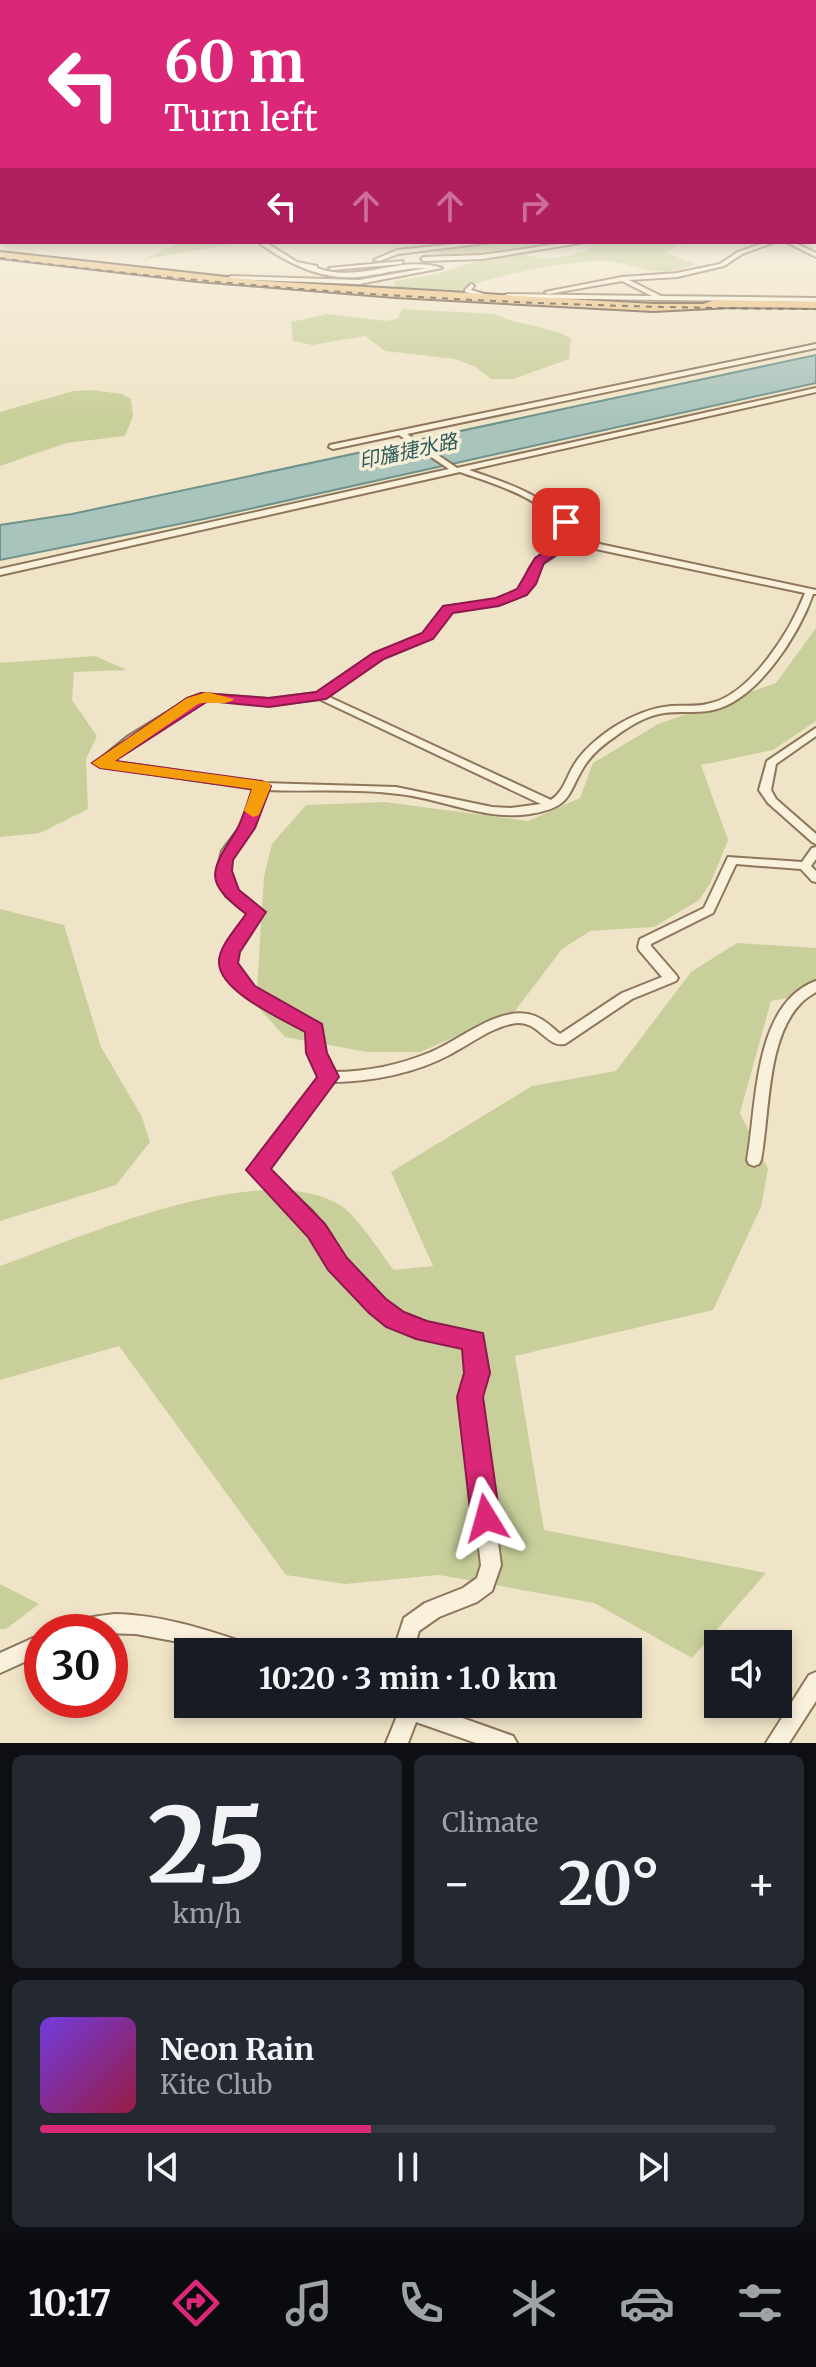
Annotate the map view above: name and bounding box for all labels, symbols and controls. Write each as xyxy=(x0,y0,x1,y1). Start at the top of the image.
text: 60 m xyxy=(164,27,305,97)
icon: left xyxy=(32,32,136,136)
text: Turn left xyxy=(164,96,318,141)
icon: left xyxy=(260,184,304,228)
icon: ahead xyxy=(344,184,388,228)
icon: ahead xyxy=(428,184,472,228)
icon: right xyxy=(512,184,556,228)
water label: 印旛捷水路 xyxy=(356,427,461,473)
pin xyxy=(532,488,600,556)
icon: arrive xyxy=(544,500,588,544)
position arrow xyxy=(444,1476,528,1560)
speed limit sign: 30 xyxy=(24,1614,128,1718)
map controls xyxy=(704,1630,792,1718)
button: sound xyxy=(704,1630,792,1718)
text: 10:20 · 3 min · 1.0 km xyxy=(259,1659,557,1697)
text: 25 xyxy=(147,1780,267,1910)
text: Climate xyxy=(442,1806,538,1839)
text: 20° xyxy=(558,1846,660,1921)
text: − xyxy=(442,1856,471,1911)
text: + xyxy=(747,1856,776,1911)
text: km/h xyxy=(173,1897,241,1930)
text: Neon Rain xyxy=(160,2030,314,2068)
text: Kite Club xyxy=(160,2068,272,2101)
icon: previous xyxy=(141,2145,185,2189)
icon: pause xyxy=(386,2145,430,2189)
icon: next xyxy=(631,2145,675,2189)
icon: directions xyxy=(168,2275,224,2331)
icon: music xyxy=(281,2275,337,2331)
icon: phone xyxy=(393,2275,449,2331)
icon: climate xyxy=(506,2275,562,2331)
icon: car xyxy=(619,2275,675,2331)
icon: filters xyxy=(732,2275,788,2331)
text: 10:17 xyxy=(28,2281,111,2326)

